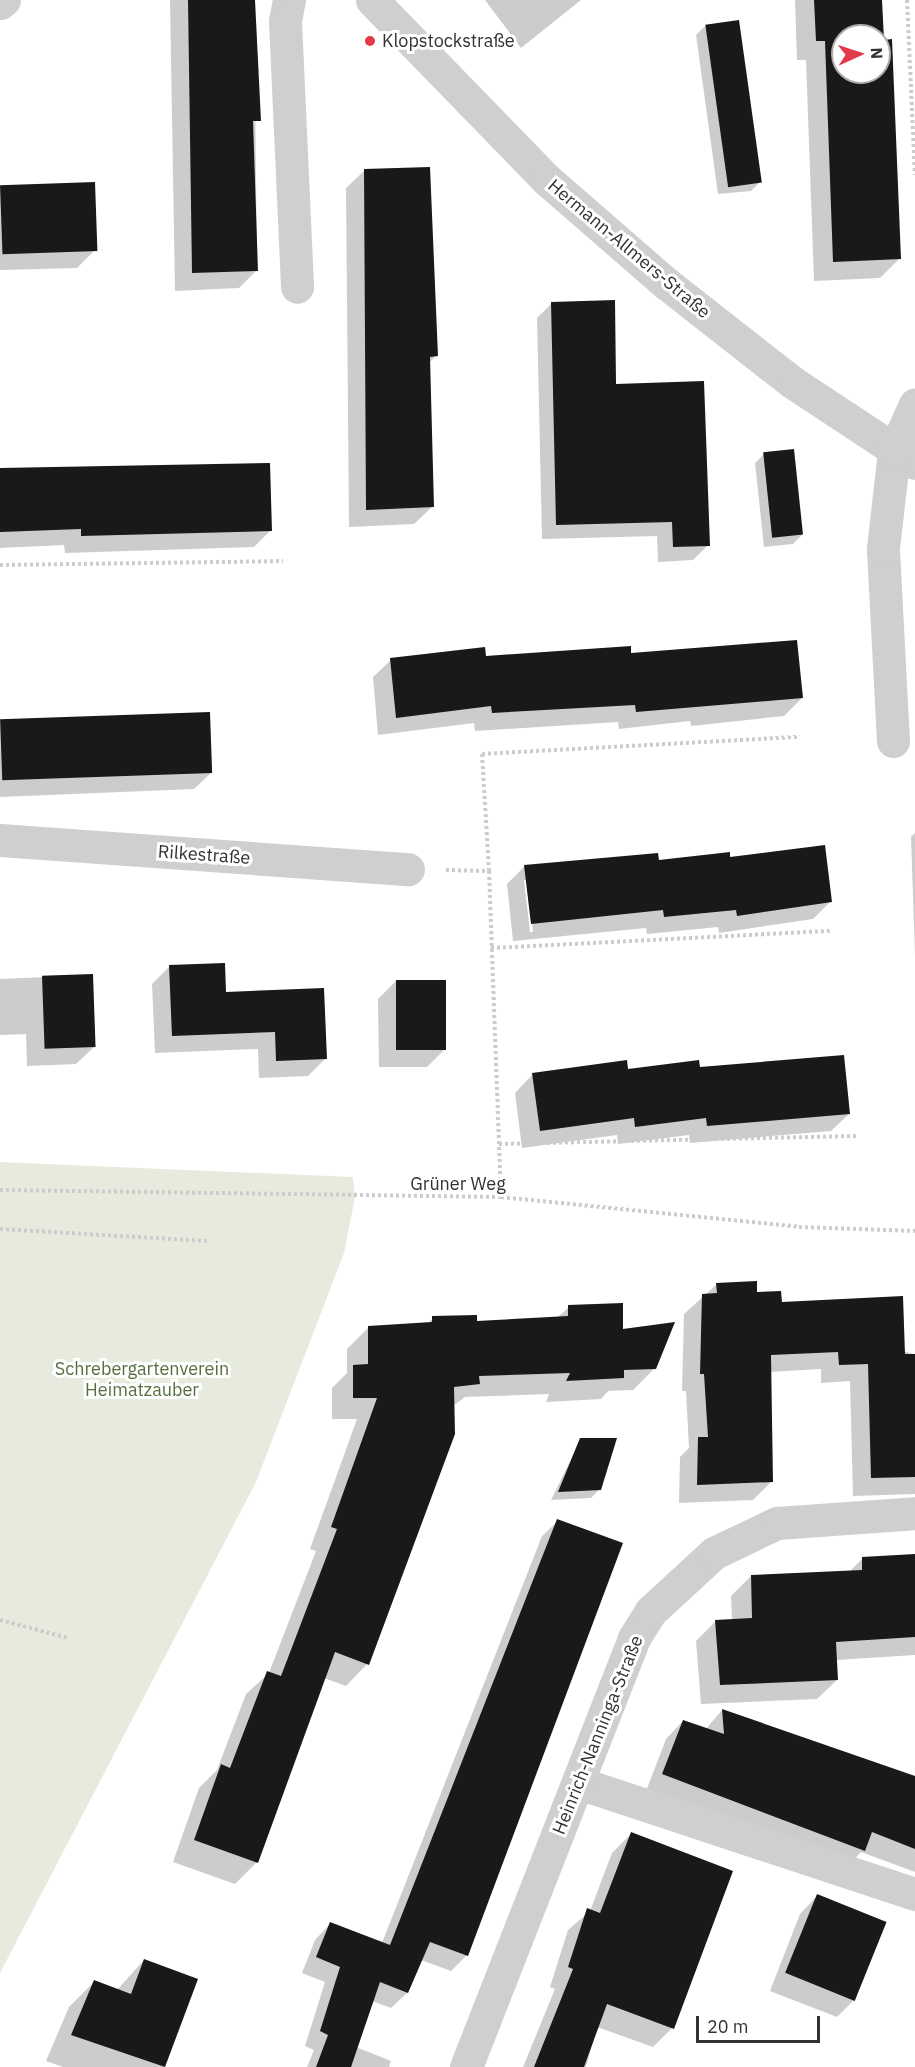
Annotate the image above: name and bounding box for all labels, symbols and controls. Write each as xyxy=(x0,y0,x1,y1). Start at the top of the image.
north arrow xyxy=(831,24,891,84)
place label: Klopstockstraße xyxy=(382,30,515,52)
marker: Klopstockstraße xyxy=(363,34,377,48)
text: N xyxy=(867,47,887,59)
street label: Hermann-Allmers-Straße xyxy=(544,175,714,323)
street label: Rilkestraße xyxy=(157,841,251,869)
street label: Grüner Weg xyxy=(410,1173,506,1195)
park label: Schrebergartenverein Heimatzauber xyxy=(55,1359,229,1402)
street label: Heinrich-Nanninga-Straße xyxy=(548,1632,648,1838)
scale bar xyxy=(699,2004,824,2042)
text: 20 m xyxy=(707,2015,749,2038)

